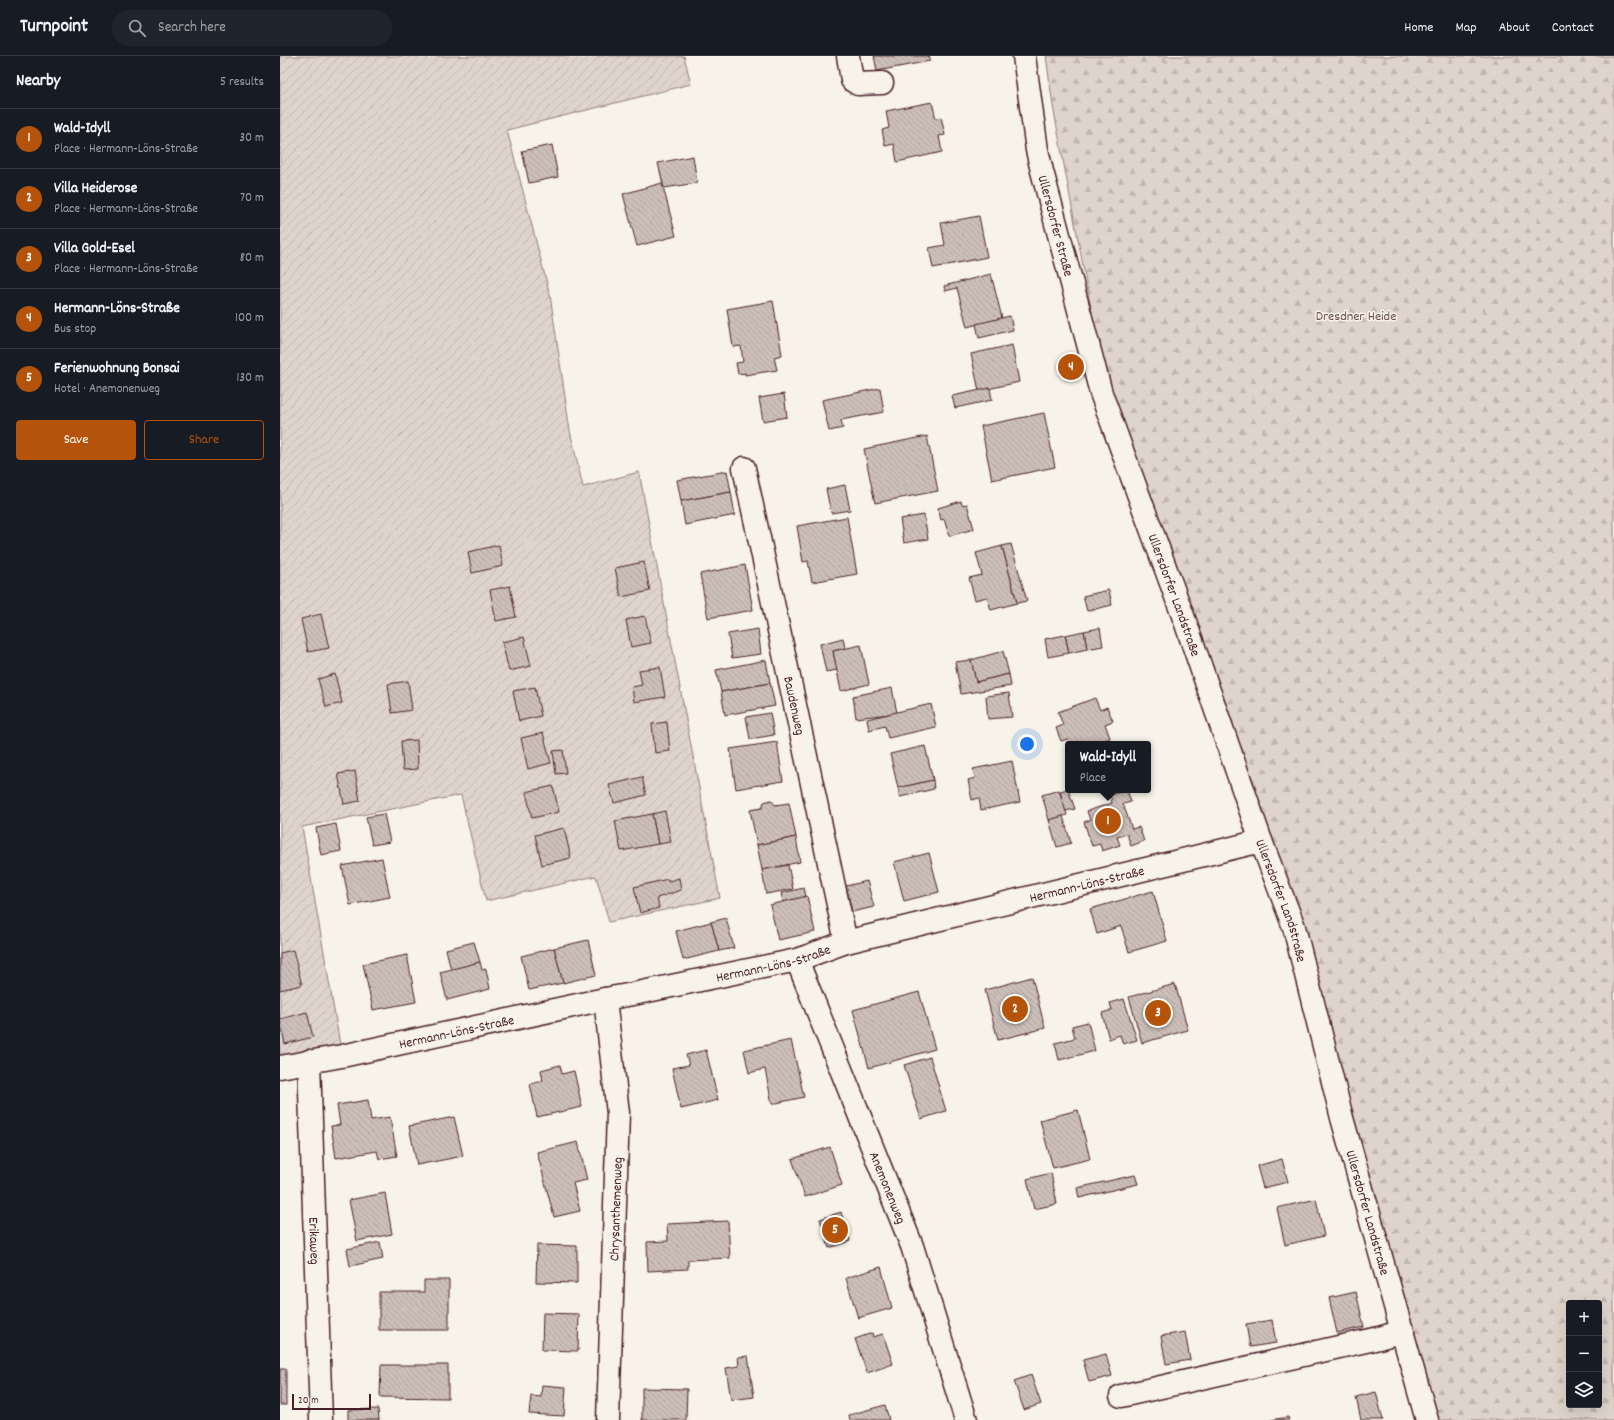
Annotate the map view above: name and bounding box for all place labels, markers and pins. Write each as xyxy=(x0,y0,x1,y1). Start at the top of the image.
pin: 4 xyxy=(1058,352,1084,382)
pin: 1 xyxy=(1095,806,1121,836)
pin: 2 xyxy=(1002,994,1028,1024)
pin: 3 xyxy=(1145,998,1171,1028)
pin: 5 xyxy=(822,1215,848,1245)

